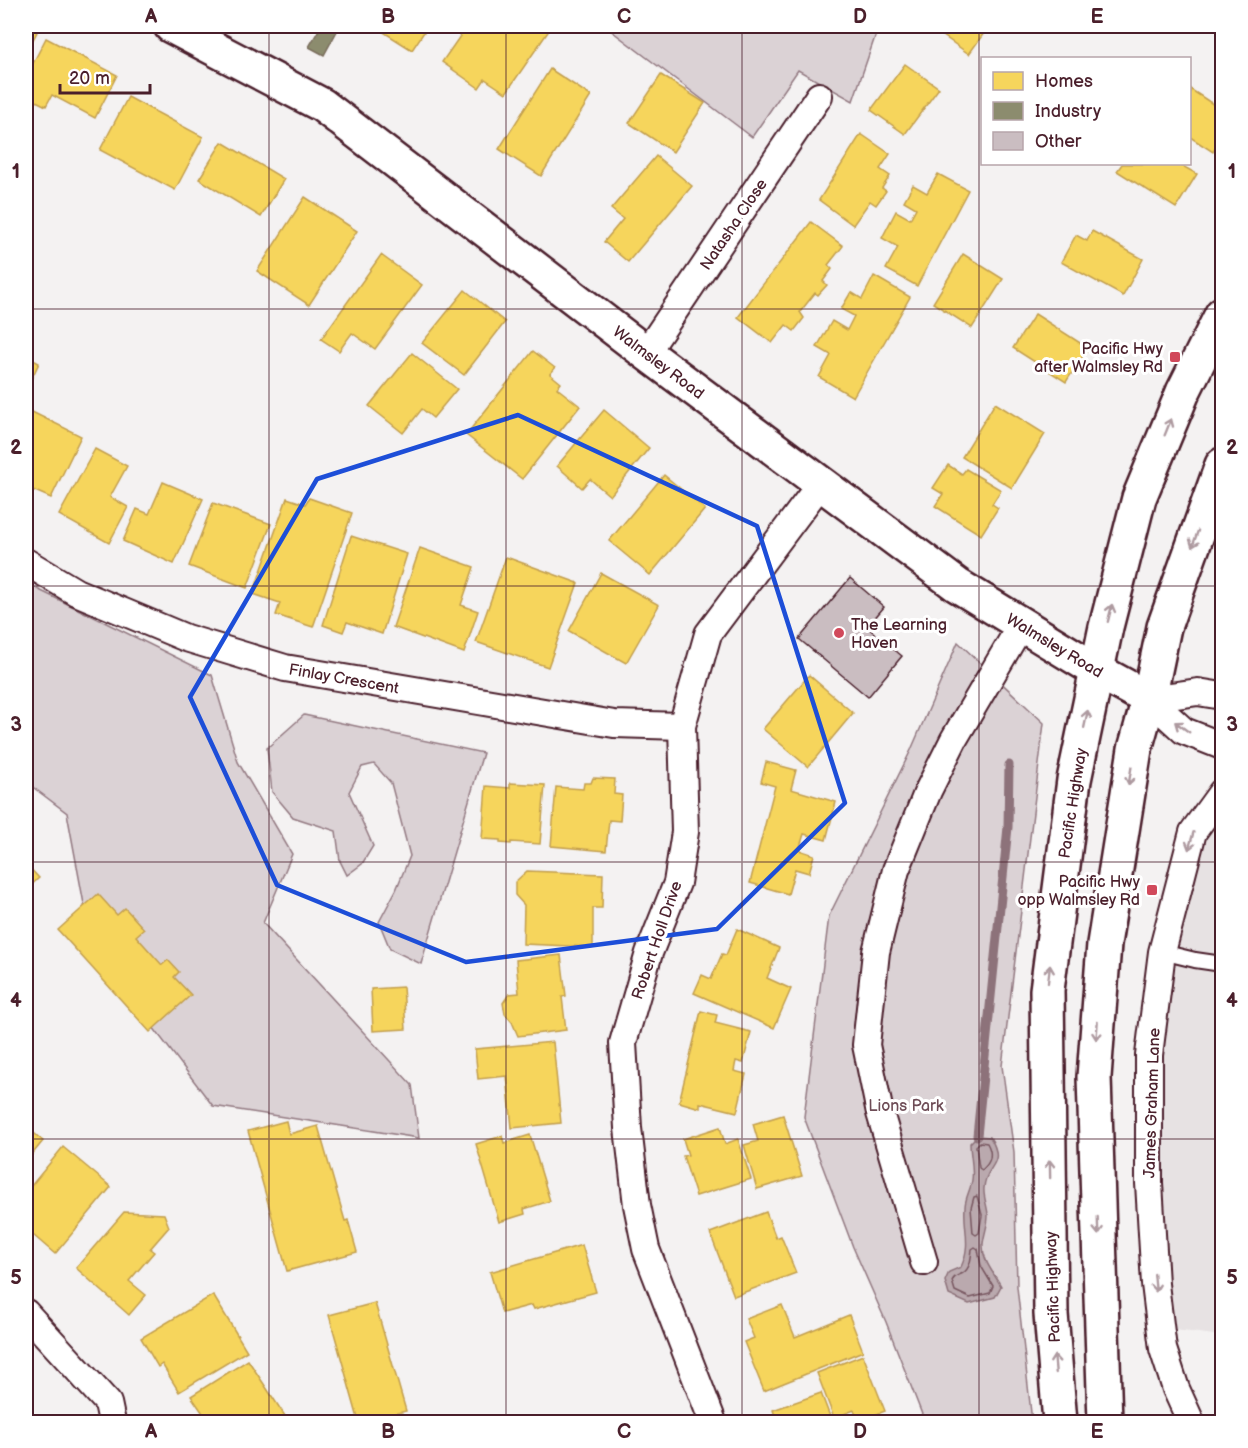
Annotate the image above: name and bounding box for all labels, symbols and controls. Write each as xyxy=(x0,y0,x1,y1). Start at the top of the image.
text: A xyxy=(144,5,158,29)
text: B xyxy=(381,5,395,29)
text: C xyxy=(617,5,631,29)
text: D xyxy=(853,5,867,29)
text: E xyxy=(1091,5,1104,29)
scale bar xyxy=(60,57,150,95)
legend xyxy=(981,57,1191,165)
text: 20 m xyxy=(69,68,110,89)
text: Homes xyxy=(1035,71,1093,92)
text: Industry xyxy=(1035,101,1102,122)
text: Other xyxy=(1035,131,1082,152)
text: 1 xyxy=(12,160,20,184)
text: 1 xyxy=(1228,160,1236,184)
street label: Natasha Close xyxy=(697,175,772,274)
street label: Walmsley Road xyxy=(609,323,708,404)
place label: Pacific Hwy after Walmsley Rd xyxy=(1034,340,1164,377)
marker: Pacific Hwy after Walmsley Rd xyxy=(1168,350,1182,364)
one-way arrow xyxy=(1163,419,1174,437)
text: 2 xyxy=(10,436,22,460)
text: 2 xyxy=(1226,436,1238,460)
one-way arrow xyxy=(1189,530,1200,548)
one-way arrow xyxy=(1104,604,1116,623)
street label: Walmsley Road xyxy=(1002,610,1106,683)
place label: The Learning Haven xyxy=(851,616,947,653)
marker: The Learning Haven xyxy=(832,626,846,640)
street label: Finlay Crescent xyxy=(287,660,400,699)
one-way arrow xyxy=(1081,710,1092,730)
text: 3 xyxy=(10,713,22,737)
text: 3 xyxy=(1226,713,1238,737)
one-way arrow xyxy=(1175,721,1191,733)
street label: Pacific Highway xyxy=(1055,746,1092,860)
one-way arrow xyxy=(1125,765,1136,785)
one-way arrow xyxy=(1185,831,1196,850)
place label: Pacific Hwy opp Walmsley Rd xyxy=(1017,873,1141,910)
street label: Robert Holl Drive xyxy=(628,878,687,1002)
marker: Pacific Hwy opp Walmsley Rd xyxy=(1145,883,1159,897)
one-way arrow xyxy=(1044,965,1055,985)
text: 4 xyxy=(10,989,22,1013)
text: 4 xyxy=(1226,989,1238,1013)
one-way arrow xyxy=(1091,1021,1102,1041)
street label: James Graham Lane xyxy=(1140,1027,1165,1178)
park label: Lions Park xyxy=(868,1097,944,1116)
one-way arrow xyxy=(1044,1160,1055,1180)
one-way arrow xyxy=(1093,1216,1104,1236)
street label: Pacific Highway xyxy=(1042,1230,1065,1343)
text: 5 xyxy=(10,1266,22,1290)
text: 5 xyxy=(1226,1266,1238,1290)
one-way arrow xyxy=(1150,1272,1161,1292)
one-way arrow xyxy=(1050,1355,1061,1375)
text: A xyxy=(144,1420,158,1444)
text: B xyxy=(381,1420,395,1444)
text: C xyxy=(617,1420,631,1444)
text: D xyxy=(853,1420,867,1444)
text: E xyxy=(1091,1420,1104,1444)

